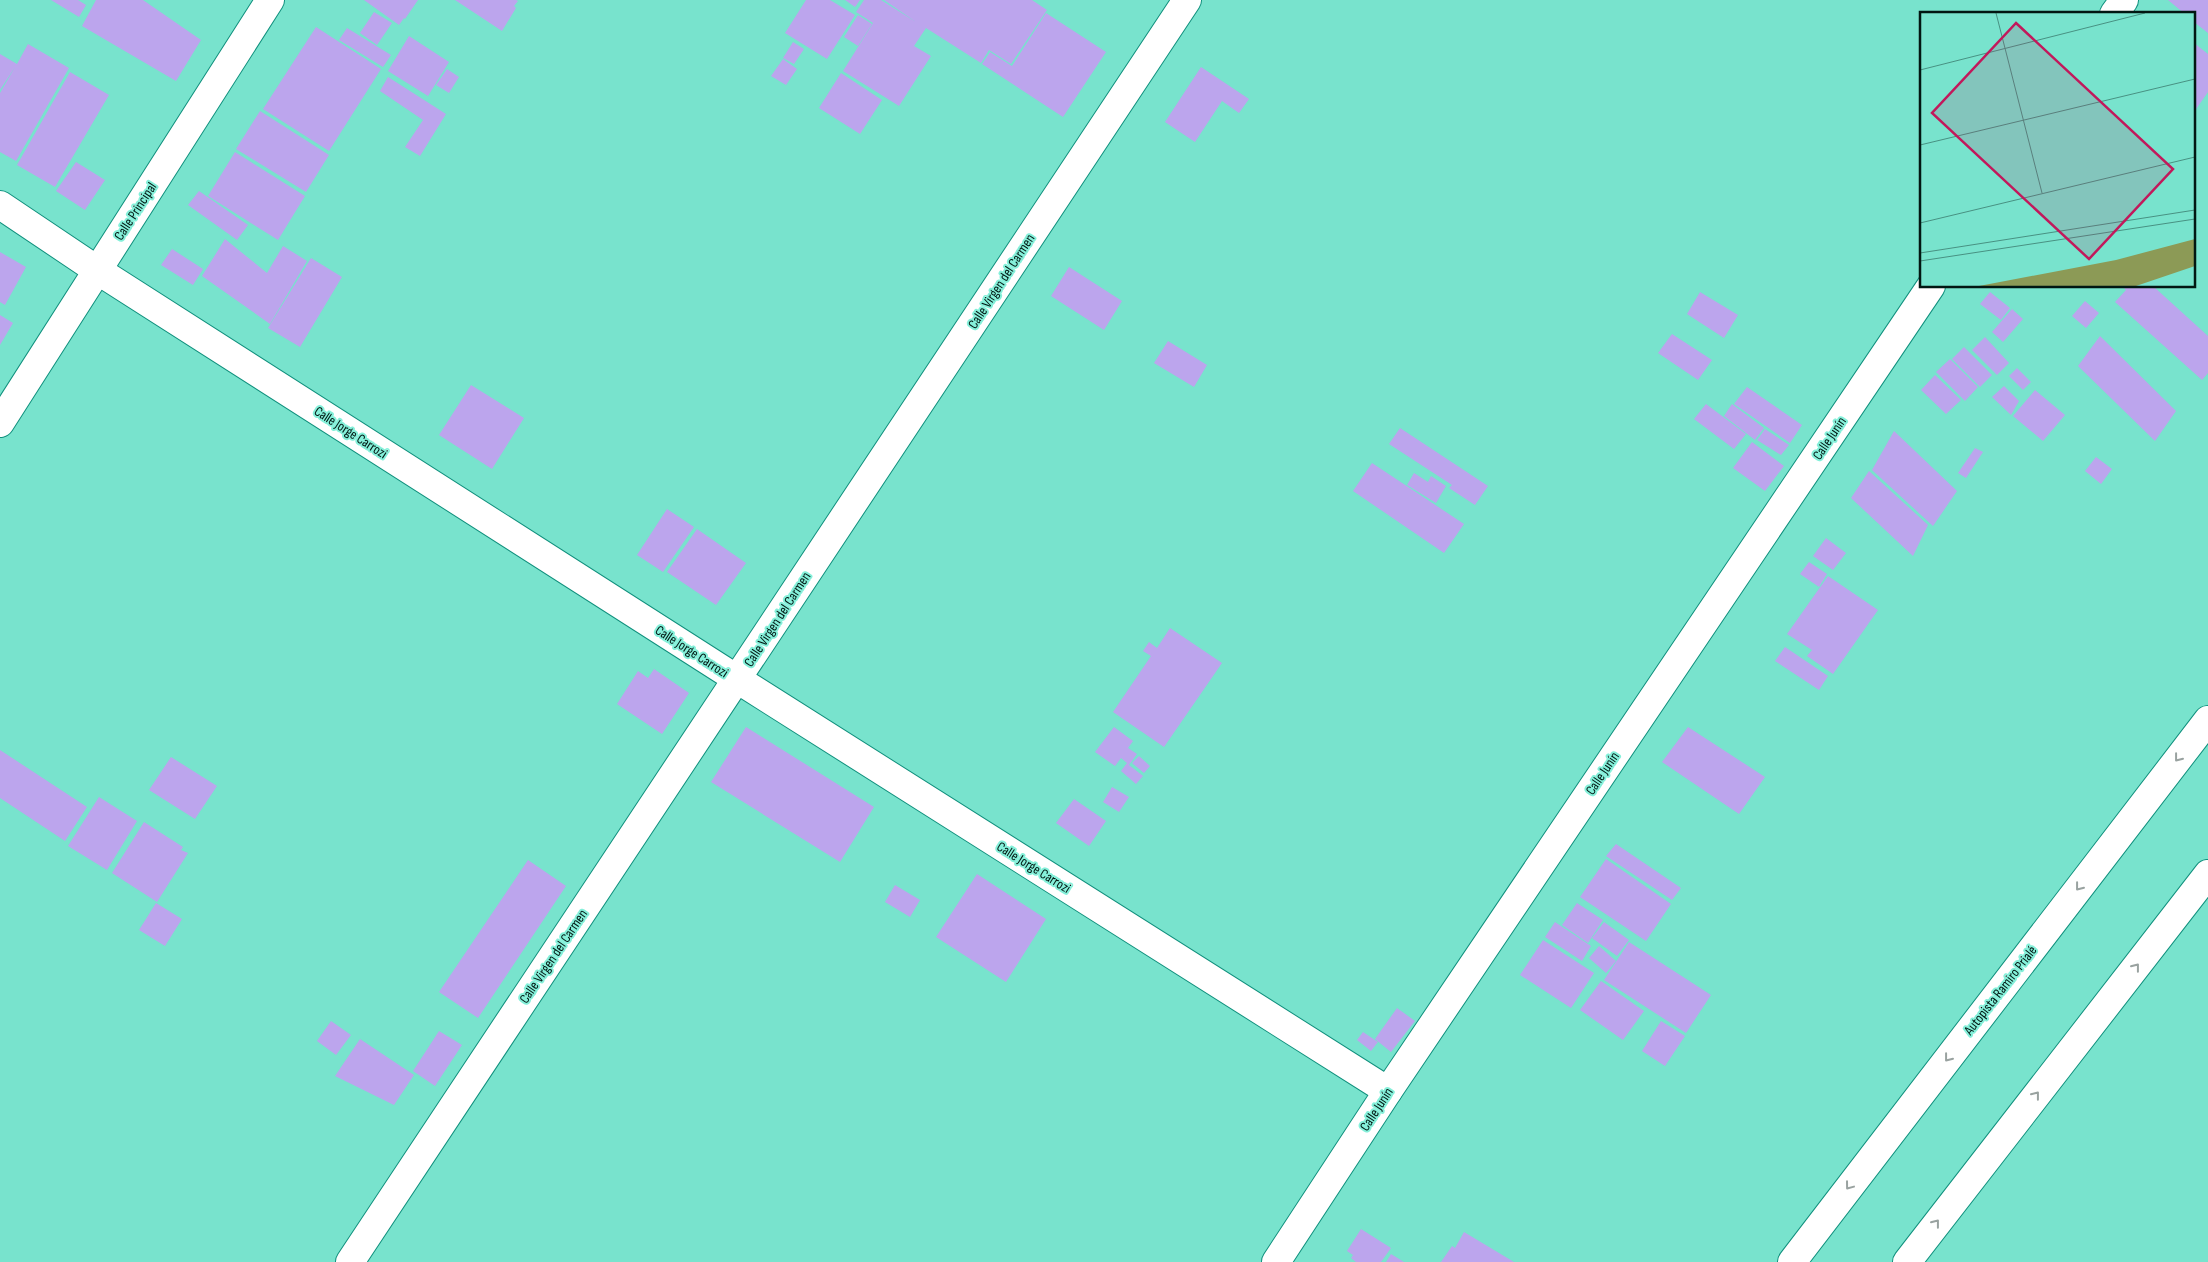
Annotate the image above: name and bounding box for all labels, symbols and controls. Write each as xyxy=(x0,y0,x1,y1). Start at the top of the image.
inset map xyxy=(1920,12,2196,288)
street label: Calle Principal xyxy=(110,179,160,243)
street label: Calle Virgen del Carmen xyxy=(964,231,1038,332)
street label: Calle Jorge Carrozi xyxy=(311,402,390,462)
street label: Calle Junín xyxy=(1809,413,1850,463)
street label: Calle Virgen del Carmen xyxy=(740,569,814,670)
street label: Calle Jorge Carrozi xyxy=(652,621,731,681)
street label: Calle Junín xyxy=(1582,748,1623,798)
one-way arrow xyxy=(2176,752,2184,761)
street label: Calle Jorge Carrozi xyxy=(994,838,1074,897)
one-way arrow xyxy=(2077,881,2085,890)
street label: Calle Virgen del Carmen xyxy=(516,906,591,1007)
street label: Autopista Ramiro Prialé xyxy=(1960,942,2040,1039)
one-way arrow xyxy=(2130,963,2139,972)
one-way arrow xyxy=(1945,1052,1954,1061)
street label: Calle Junín xyxy=(1356,1084,1397,1134)
one-way arrow xyxy=(2030,1092,2038,1101)
one-way arrow xyxy=(1847,1180,1855,1189)
one-way arrow xyxy=(1931,1220,1939,1229)

